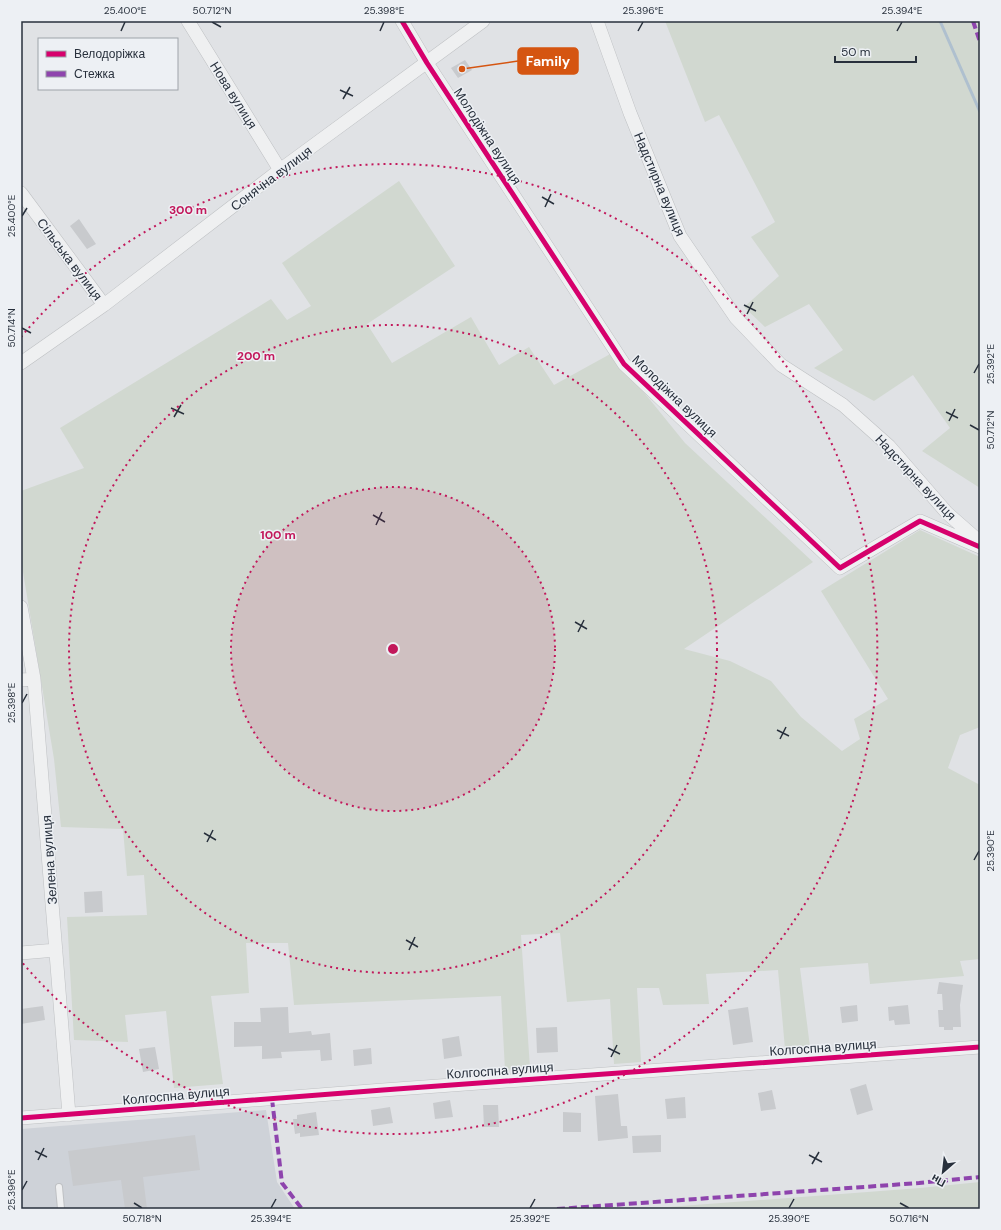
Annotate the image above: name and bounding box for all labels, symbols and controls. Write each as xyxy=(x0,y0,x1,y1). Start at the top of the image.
text: 25.400°E xyxy=(104,4,147,17)
text: 50.712°N xyxy=(193,4,231,17)
text: 25.398°E xyxy=(364,4,405,17)
text: 25.396°E xyxy=(622,4,664,17)
text: 25.394°E xyxy=(882,4,923,17)
legend xyxy=(38,38,178,90)
scale bar xyxy=(835,38,916,64)
text: 50 m xyxy=(841,44,870,60)
text: Велодоріжка xyxy=(74,46,145,62)
callout: Family xyxy=(518,48,578,74)
text: Family xyxy=(526,52,571,70)
street label: Нова вулиця xyxy=(206,58,261,132)
text: Стежка xyxy=(74,66,115,82)
street label: Молодіжна вулиця xyxy=(450,85,525,188)
street label: Надстирна вулиця xyxy=(630,130,689,239)
street label: Сонячна вулиця xyxy=(227,142,315,215)
text: 25.400°E xyxy=(5,194,18,237)
text: 300 m xyxy=(169,202,207,218)
street label: Сільська вулиця xyxy=(33,215,106,304)
text: 50.714°N xyxy=(5,308,18,348)
text: 25.392°E xyxy=(984,343,997,384)
text: 200 m xyxy=(237,348,275,364)
street label: Молодіжна вулиця xyxy=(629,351,721,441)
text: 50.712°N xyxy=(984,411,997,449)
street label: Надстирна вулиця xyxy=(872,431,960,524)
text: 100 m xyxy=(260,527,296,543)
centre of rings xyxy=(386,642,400,656)
text: 25.398°E xyxy=(5,682,18,723)
street label: Зелена вулиця xyxy=(38,815,61,905)
text: 25.390°E xyxy=(984,830,997,872)
street label: Колгоспна вулиця xyxy=(769,1035,877,1060)
street label: Колгоспна вулиця xyxy=(446,1058,554,1083)
street label: Колгоспна вулиця xyxy=(122,1082,230,1109)
north arrow xyxy=(923,1152,963,1192)
text: 25.396°E xyxy=(5,1169,18,1211)
text: Пн xyxy=(929,1171,948,1190)
text: 50.718°N xyxy=(122,1212,162,1225)
text: 25.394°E xyxy=(251,1212,292,1225)
text: 25.392°E xyxy=(510,1212,551,1225)
text: 25.390°E xyxy=(768,1212,810,1225)
text: 50.716°N xyxy=(889,1212,929,1225)

